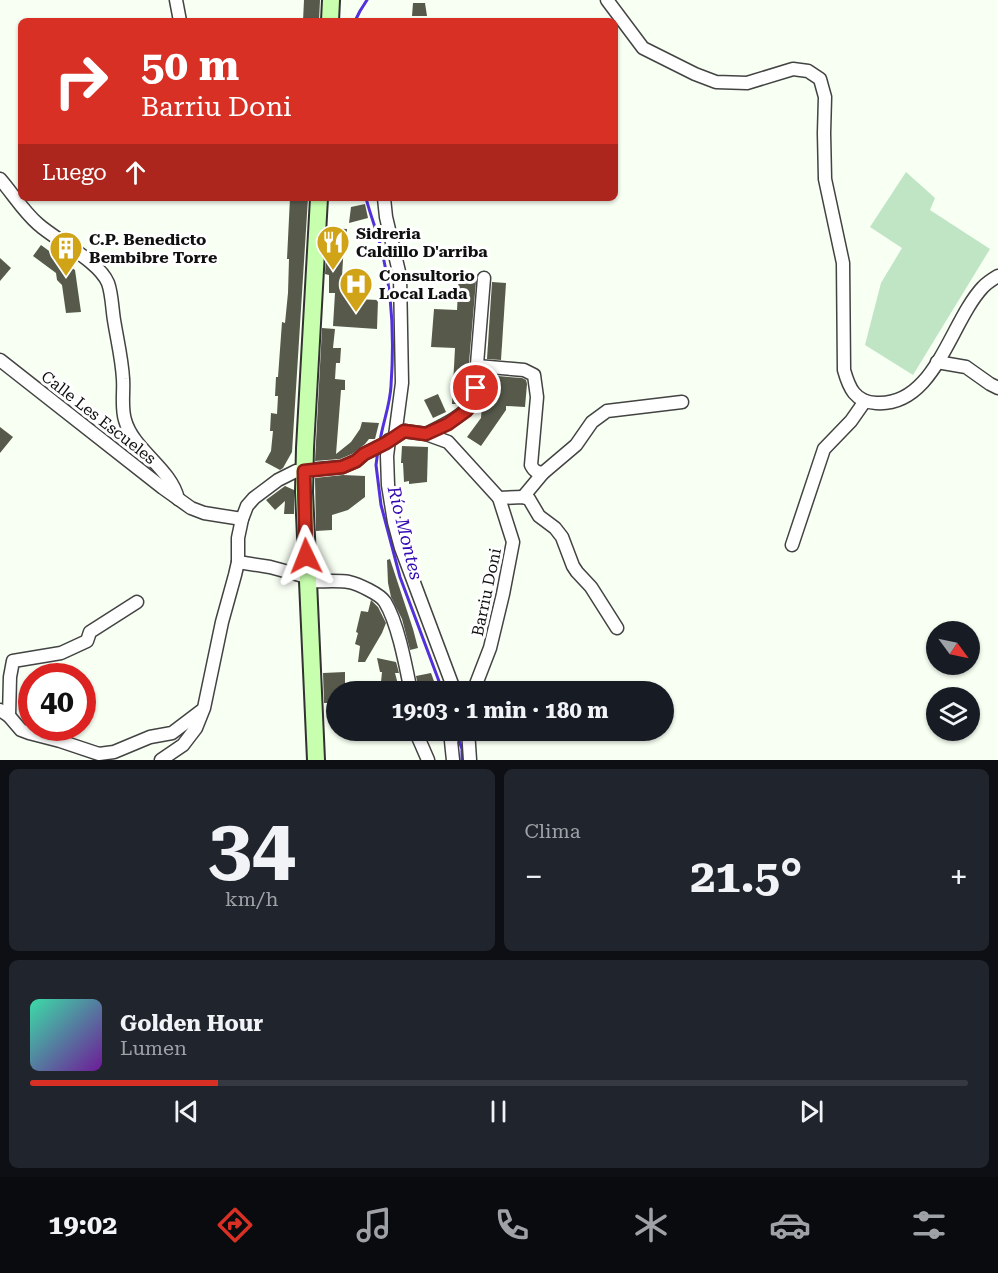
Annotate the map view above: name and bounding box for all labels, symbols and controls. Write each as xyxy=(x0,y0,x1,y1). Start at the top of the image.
text: 50 m xyxy=(141,41,239,90)
icon: right xyxy=(42,42,120,120)
text: Barriu Doni xyxy=(141,91,292,123)
icon: ahead xyxy=(119,156,152,189)
text: Luego xyxy=(42,160,107,185)
restaurant icon: Sidreria Caldillo D'arriba xyxy=(315,224,351,271)
place label: Sidreria Caldillo D'arriba xyxy=(356,224,488,261)
building icon: C.P. Benedicto Bembibre Torre xyxy=(48,230,84,277)
place label: C.P. Benedicto Bembibre Torre xyxy=(89,230,217,267)
hospital icon: Consultorio Local Lada xyxy=(338,266,374,313)
place label: Consultorio Local Lada xyxy=(379,266,475,303)
pin xyxy=(450,362,501,413)
street label: Calle Les Escueles xyxy=(38,367,160,468)
icon: arrive xyxy=(459,371,492,404)
water label: Río Montes xyxy=(383,483,427,582)
position arrow xyxy=(274,524,338,588)
street label: Barriu Doni xyxy=(468,546,505,638)
north arrow xyxy=(926,621,980,675)
map controls xyxy=(926,621,980,741)
speed limit sign: 40 xyxy=(18,663,96,741)
button: layers xyxy=(926,687,980,741)
text: 19:03 · 1 min · 180 m xyxy=(391,698,609,723)
text: 34 xyxy=(208,802,295,893)
text: Clima xyxy=(525,819,580,843)
text: 21.5° xyxy=(690,850,802,903)
text: − xyxy=(525,857,543,896)
text: + xyxy=(950,857,968,896)
text: km/h xyxy=(225,887,279,911)
text: Golden Hour xyxy=(120,1011,263,1036)
text: Lumen xyxy=(120,1036,187,1060)
icon: previous xyxy=(170,1095,203,1128)
icon: pause xyxy=(482,1095,515,1128)
icon: next xyxy=(795,1095,828,1128)
icon: directions xyxy=(214,1204,256,1246)
icon: music xyxy=(353,1204,395,1246)
icon: phone xyxy=(491,1204,533,1246)
icon: climate xyxy=(630,1204,672,1246)
icon: car xyxy=(769,1204,811,1246)
icon: filters xyxy=(908,1204,950,1246)
text: 19:02 xyxy=(48,1209,117,1241)

